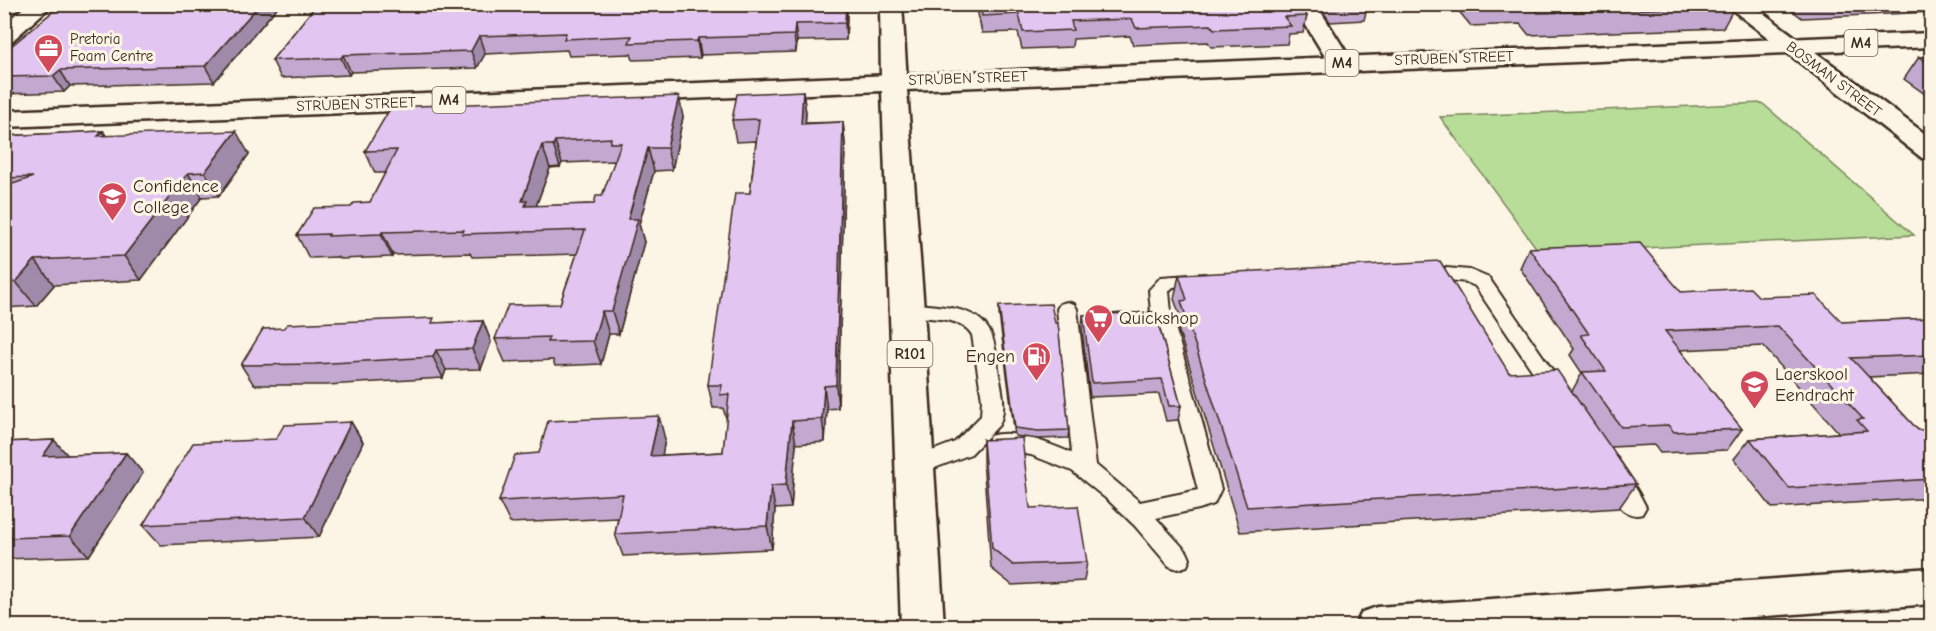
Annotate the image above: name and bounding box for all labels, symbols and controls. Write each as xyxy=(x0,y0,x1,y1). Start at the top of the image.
place label: Pretoria Foam Centre xyxy=(70,30,154,65)
road number: M4 xyxy=(1844,30,1878,56)
office icon: Pretoria Foam Centre xyxy=(33,32,65,74)
street label: BOSMAN STREET xyxy=(1783,37,1885,121)
street label: STRUBEN STREET xyxy=(1394,47,1514,69)
road number: M4 xyxy=(1326,50,1358,76)
street label: STRUBEN STREET xyxy=(908,67,1028,89)
road number: M4 xyxy=(432,87,466,113)
street label: STRUBEN STREET xyxy=(296,93,416,115)
place label: Confidence College xyxy=(133,176,219,218)
school or university icon: Confidence College xyxy=(96,180,128,222)
supermarket icon: Quickshop xyxy=(1082,302,1114,344)
place label: Quickshop xyxy=(1119,308,1199,329)
fuel station icon: Engen xyxy=(1020,340,1052,382)
road number: R101 xyxy=(888,341,932,367)
place label: Engen xyxy=(966,346,1015,367)
place label: Laerskool Eendracht xyxy=(1775,364,1855,406)
school or university icon: Laerskool Eendracht xyxy=(1738,368,1770,410)

